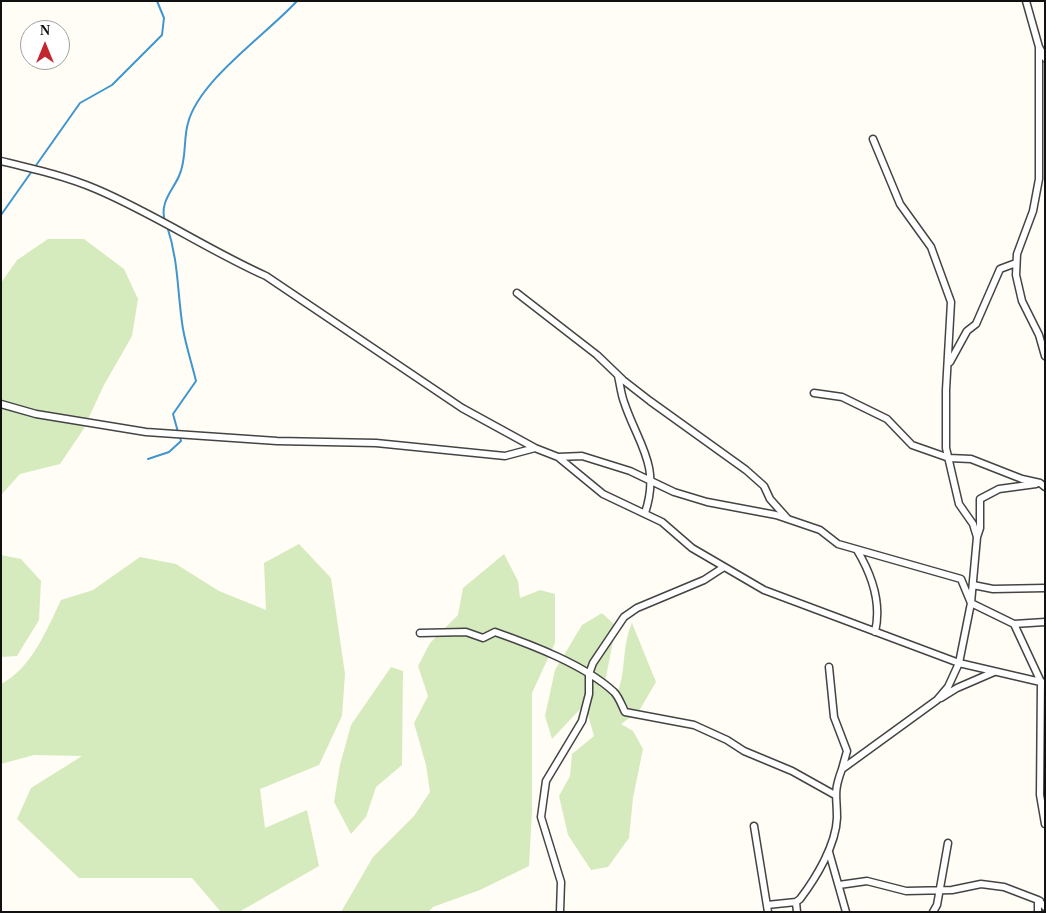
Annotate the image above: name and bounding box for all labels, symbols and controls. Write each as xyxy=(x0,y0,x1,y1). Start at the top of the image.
north arrow xyxy=(20,20,70,70)
text: N xyxy=(40,23,50,38)

